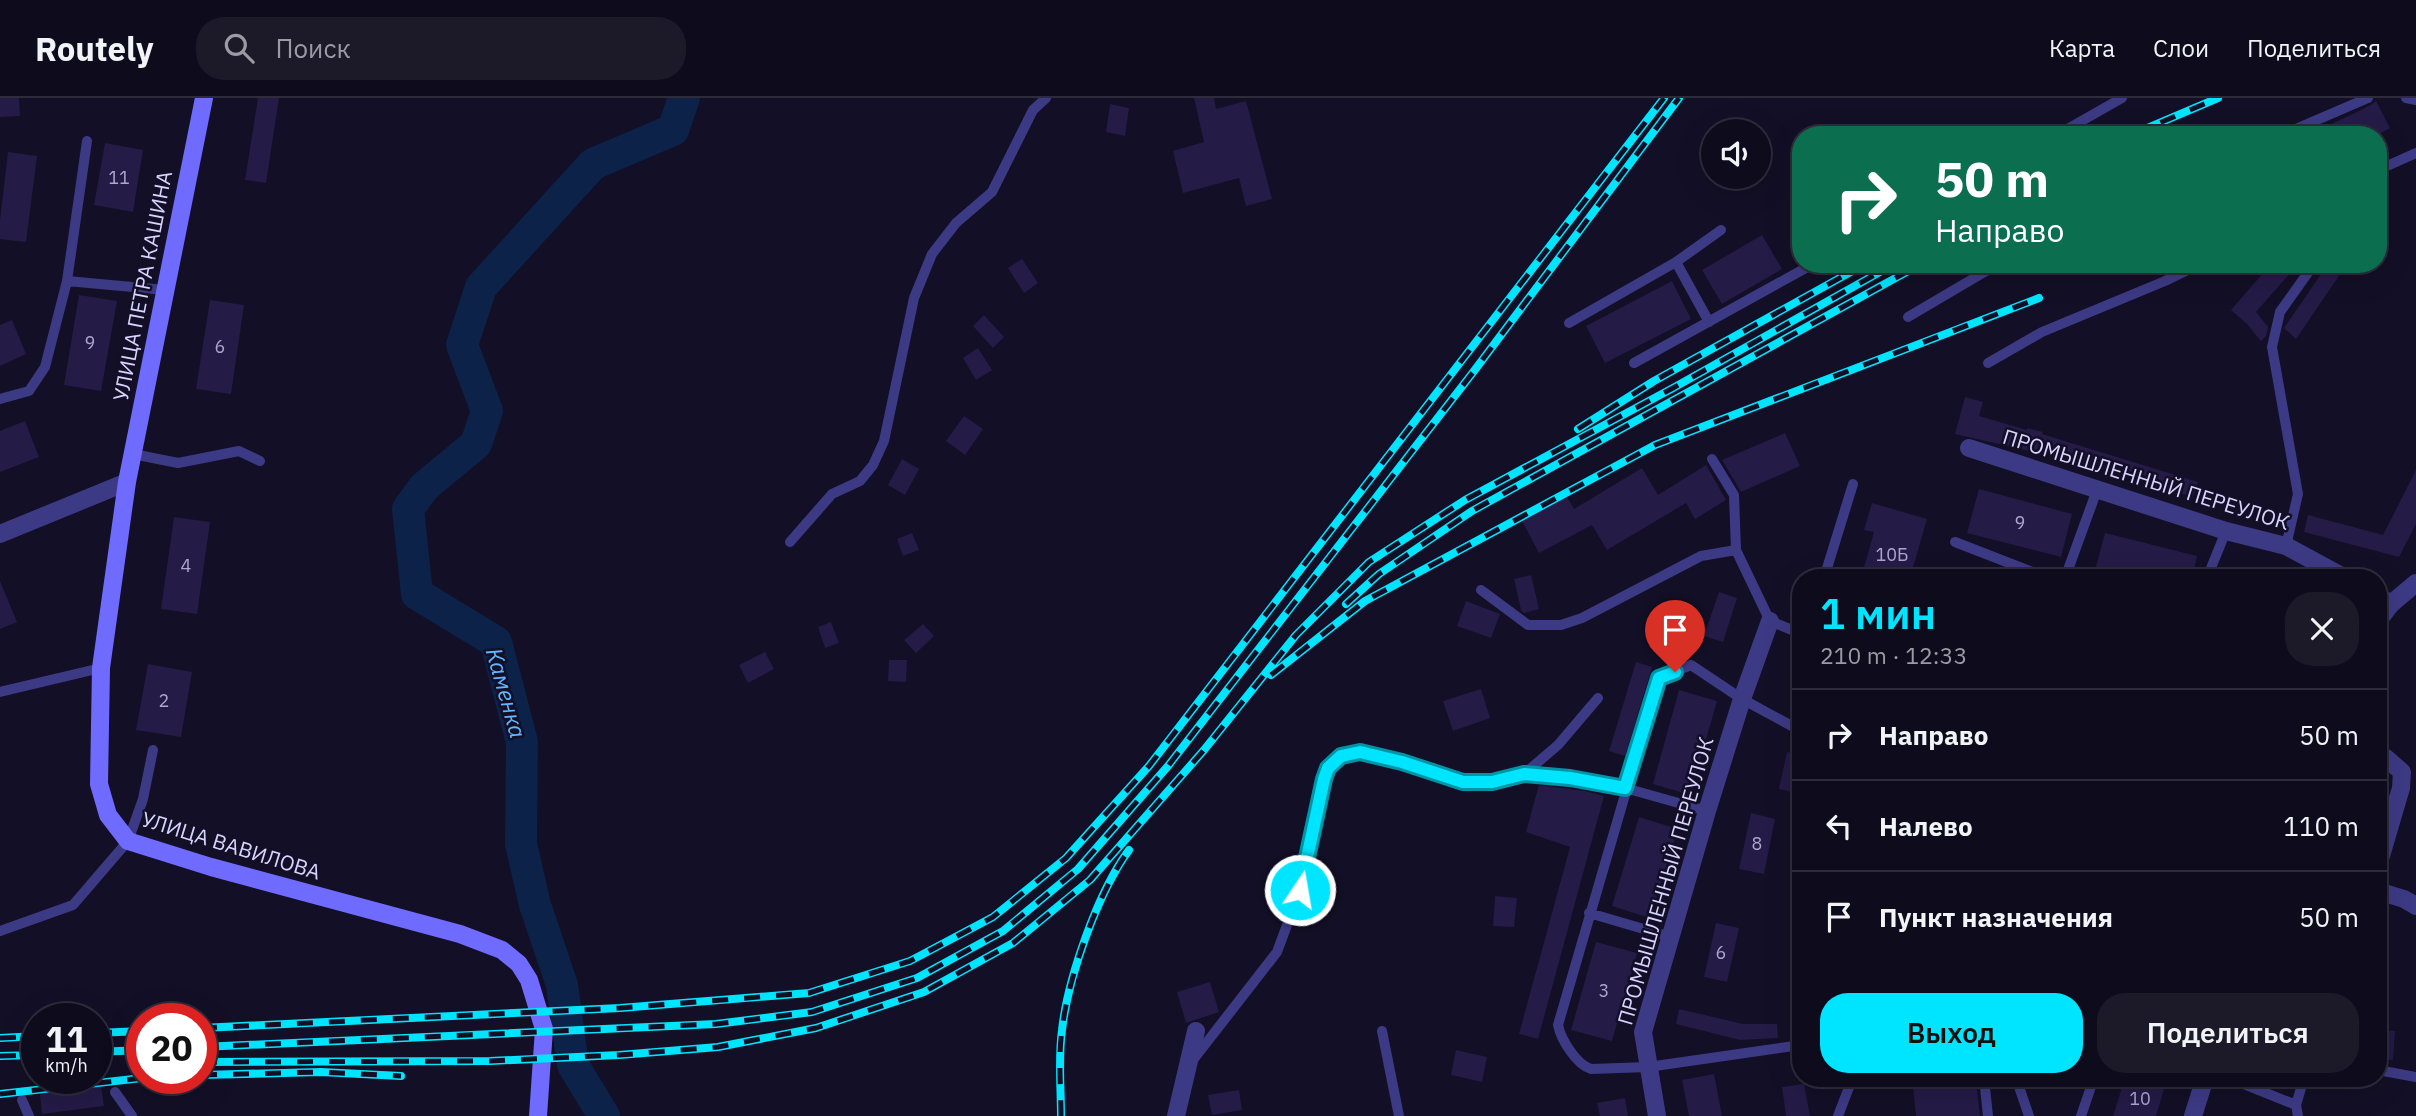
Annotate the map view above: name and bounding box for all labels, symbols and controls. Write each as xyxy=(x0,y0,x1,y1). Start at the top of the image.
search box xyxy=(196,17,686,80)
text: Routely xyxy=(35,27,154,70)
icon: search xyxy=(220,29,258,67)
text: Поиск xyxy=(276,31,351,65)
text: Карта xyxy=(2049,32,2115,64)
text: Слои xyxy=(2153,32,2209,64)
text: Поделиться xyxy=(2247,32,2381,64)
map controls xyxy=(1701,119,1771,189)
button: sound xyxy=(1701,119,1771,189)
text: 50 m xyxy=(1935,147,2049,210)
icon: right xyxy=(1820,154,1911,245)
house number: 11 xyxy=(108,166,130,189)
street label: УЛИЦА ПЕТРА КАШИНА xyxy=(106,168,178,403)
text: Направо xyxy=(1935,209,2064,251)
house number: 9 xyxy=(85,331,95,354)
house number: 6 xyxy=(215,335,225,358)
street label: ПРОМЫШЛЕННЫЙ ПЕРЕУЛОК xyxy=(1999,422,2293,536)
house number: 9 xyxy=(2015,511,2025,534)
house number: 10Б xyxy=(1875,543,1909,566)
house number: 4 xyxy=(181,554,192,577)
text: 1 мин xyxy=(1820,586,1936,641)
button: close xyxy=(2285,592,2359,666)
pin xyxy=(1645,600,1705,672)
icon: arrive xyxy=(1656,611,1694,649)
text: 210 m · 12:33 xyxy=(1820,640,1967,670)
water label: Каменка xyxy=(480,644,534,741)
house number: 2 xyxy=(159,689,169,712)
icon: right xyxy=(1820,716,1858,754)
text: Направо xyxy=(1879,718,1988,752)
text: 50 m xyxy=(2299,718,2359,752)
street label: ПРОМЫШЛЕННЫЙ ПЕРЕУЛОК xyxy=(1610,733,1720,1028)
street label: УЛИЦА ВАВИЛОВА xyxy=(138,804,324,886)
icon: left xyxy=(1820,807,1858,845)
text: Налево xyxy=(1879,809,1973,843)
text: 110 m xyxy=(2283,809,2359,843)
house number: 8 xyxy=(1752,832,1762,855)
position arrow xyxy=(1263,853,1337,927)
icon: arrive xyxy=(1820,898,1858,936)
text: Пункт назначения xyxy=(1879,900,2113,934)
text: 50 m xyxy=(2299,900,2359,934)
house number: 6 xyxy=(1716,941,1726,964)
house number: 3 xyxy=(1599,979,1609,1002)
button: Выход xyxy=(1820,993,2083,1073)
button: Поделиться xyxy=(2097,993,2359,1073)
speed limit sign: 20 xyxy=(126,1003,217,1094)
text: 11 xyxy=(45,1016,88,1062)
text: km/h xyxy=(45,1054,88,1077)
house number: 10 xyxy=(2129,1087,2151,1110)

